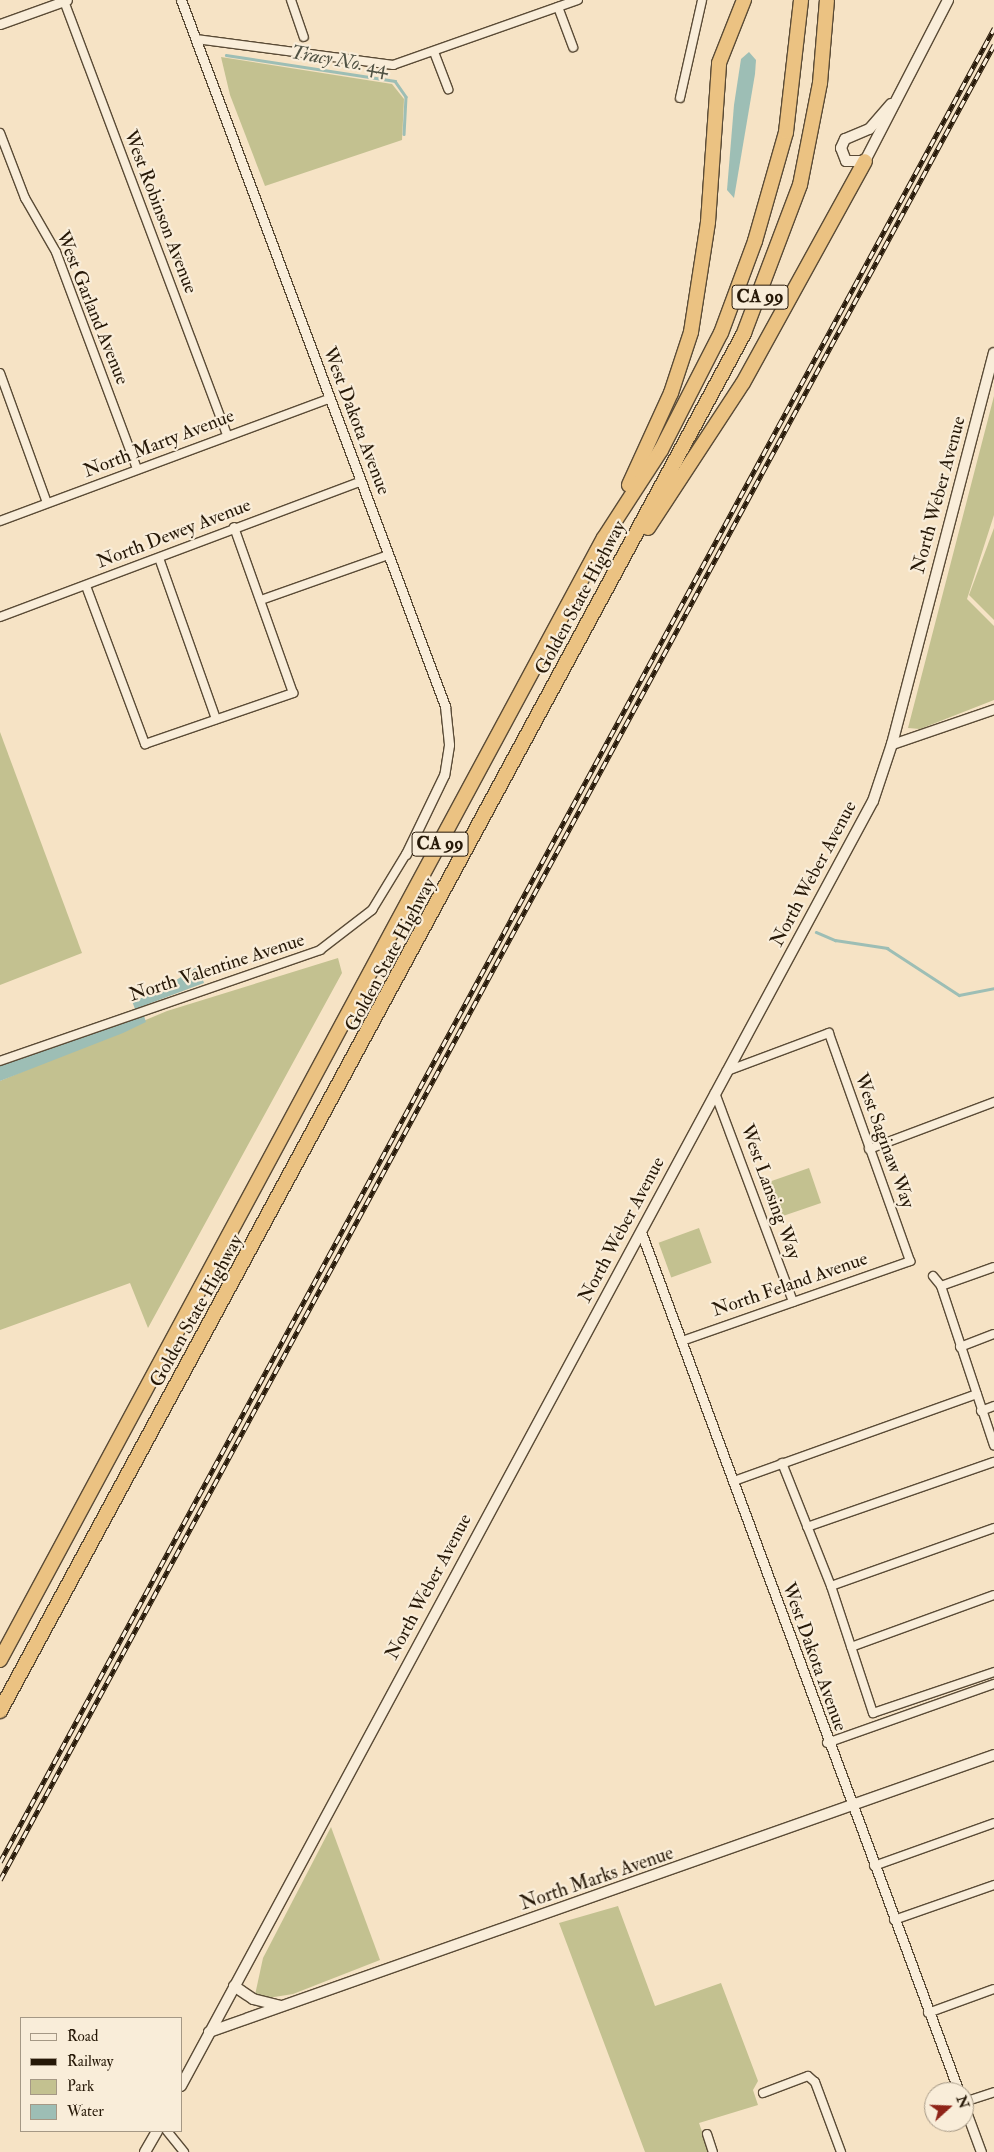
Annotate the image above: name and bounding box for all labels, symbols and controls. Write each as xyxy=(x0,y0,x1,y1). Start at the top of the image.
water label: Tracy No. 44 xyxy=(289,40,391,80)
street label: West Robinson Avenue xyxy=(118,127,202,297)
street label: West Garland Avenue xyxy=(51,228,133,388)
road number: CA 99 xyxy=(731,282,789,312)
street label: West Dakota Avenue xyxy=(317,344,395,498)
street label: North Marty Avenue xyxy=(80,405,238,483)
street label: North Weber Avenue xyxy=(907,414,971,576)
street label: North Dewey Avenue xyxy=(94,494,254,574)
street label: Golden State Highway xyxy=(531,517,631,679)
street label: North Weber Avenue xyxy=(766,797,862,951)
road number: CA 99 xyxy=(411,829,469,860)
street label: Golden State Highway xyxy=(341,874,441,1036)
street label: North Valentine Avenue xyxy=(126,929,308,1007)
street label: West Saginaw Way xyxy=(849,1070,919,1212)
street label: West Lansing Way xyxy=(735,1121,805,1263)
street label: North Weber Avenue xyxy=(574,1153,670,1307)
street label: Golden State Highway xyxy=(146,1231,248,1391)
street label: North Feland Avenue xyxy=(709,1248,871,1322)
street label: North Weber Avenue xyxy=(381,1510,477,1664)
street label: West Dakota Avenue xyxy=(777,1580,851,1734)
street label: North Marks Avenue xyxy=(517,1842,677,1916)
legend xyxy=(20,2017,182,2132)
text: Road xyxy=(67,2027,98,2046)
text: Railway xyxy=(67,2052,113,2071)
text: Park xyxy=(67,2077,94,2096)
north arrow xyxy=(924,2082,974,2132)
text: N xyxy=(952,2093,973,2111)
text: Water xyxy=(67,2102,104,2121)

